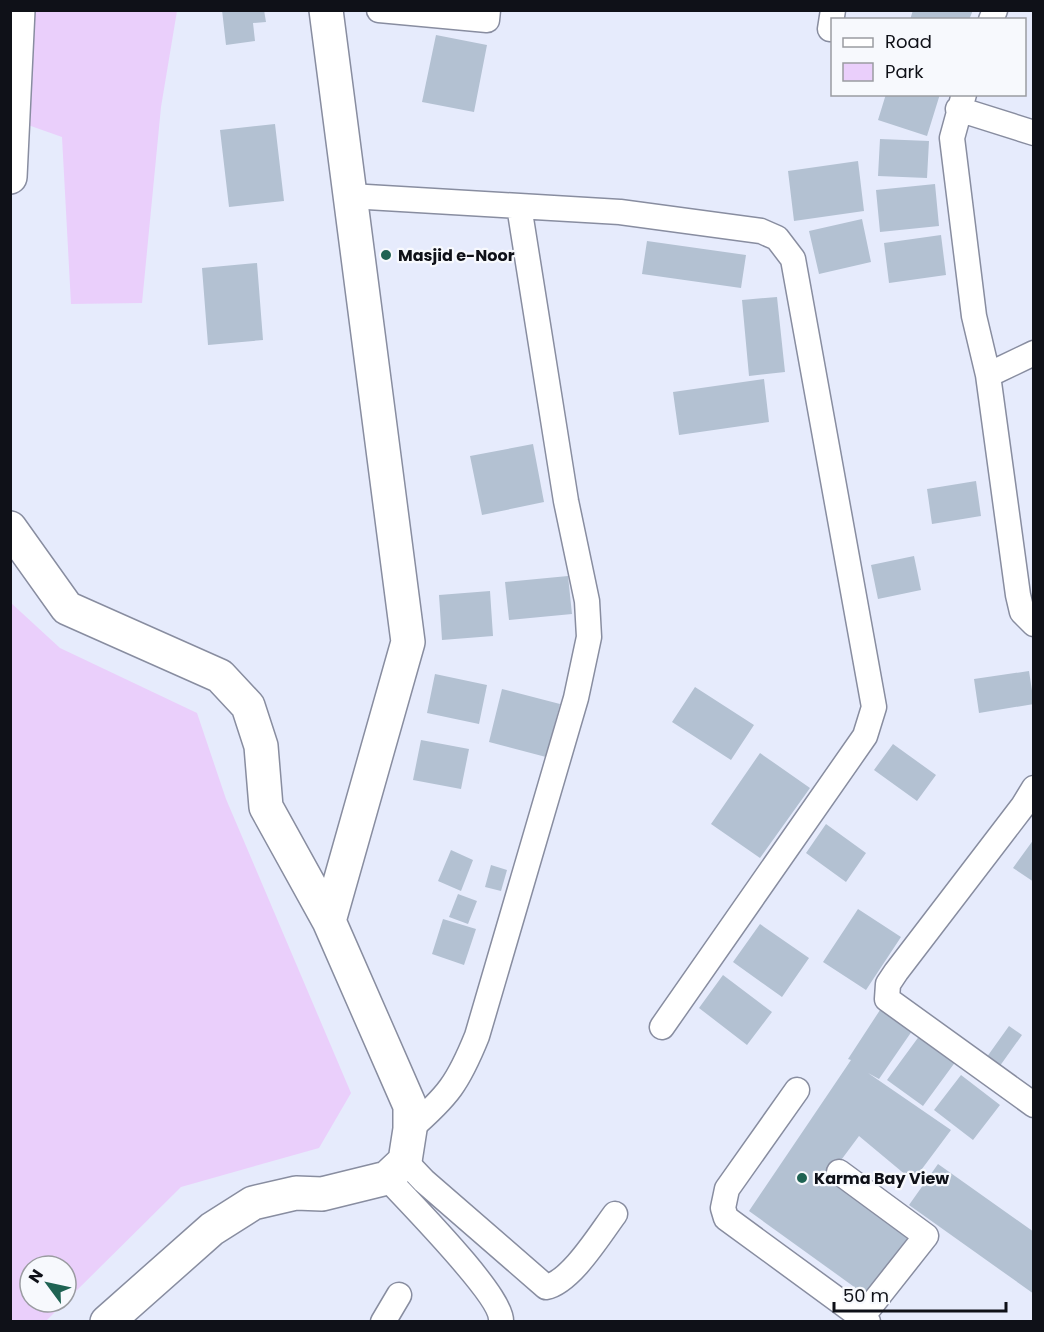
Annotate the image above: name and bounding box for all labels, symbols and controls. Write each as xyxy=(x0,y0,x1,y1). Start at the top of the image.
legend xyxy=(831,18,1026,96)
text: Road xyxy=(885,29,932,54)
text: Park xyxy=(885,59,924,84)
place label: Masjid e-Noor xyxy=(398,244,515,267)
marker: Masjid e-Noor xyxy=(379,248,393,262)
place label: Karma Bay View xyxy=(814,1167,949,1190)
marker: Karma Bay View xyxy=(795,1171,809,1185)
north arrow xyxy=(18,1254,78,1314)
text: N xyxy=(23,1265,49,1287)
scale bar xyxy=(834,1275,1006,1313)
text: 50 m xyxy=(843,1283,889,1308)

